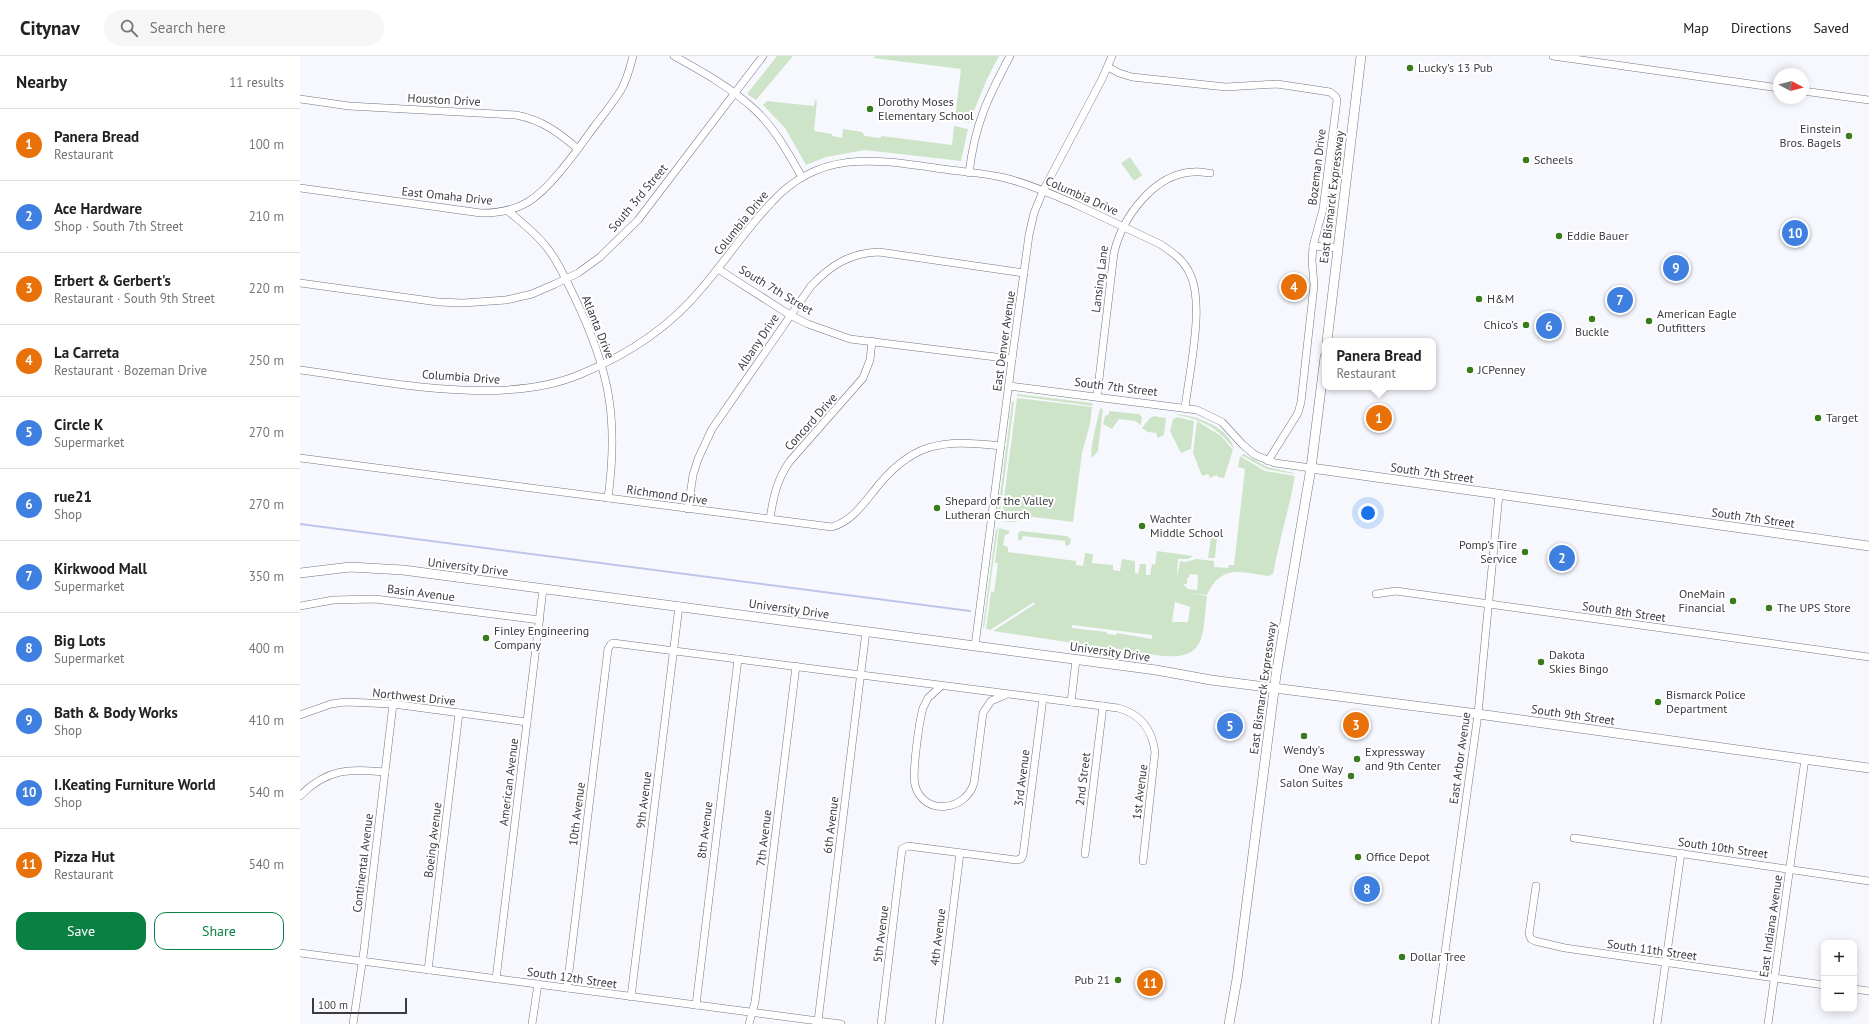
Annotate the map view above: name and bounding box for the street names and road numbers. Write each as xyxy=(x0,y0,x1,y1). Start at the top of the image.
street label: Houston Drive xyxy=(407,90,481,109)
street label: Bozeman Drive xyxy=(1304,128,1329,206)
street label: East Bismarck Expressway xyxy=(1316,129,1347,264)
street label: South 3rd Street xyxy=(605,161,670,235)
street label: Columbia Drive xyxy=(1043,173,1121,218)
street label: East Omaha Drive xyxy=(401,183,493,208)
street label: Columbia Drive xyxy=(710,188,771,258)
street label: Lansing Lane xyxy=(1088,245,1111,313)
street label: South 7th Street xyxy=(736,262,816,318)
street label: East Denver Avenue xyxy=(989,290,1018,392)
street label: Atlanta Drive xyxy=(579,293,618,361)
street label: Albany Drive xyxy=(733,311,782,373)
street label: Columbia Drive xyxy=(421,366,501,387)
street label: South 7th Street xyxy=(1074,374,1159,399)
street label: Concord Drive xyxy=(781,390,840,453)
street label: South 7th Street xyxy=(1390,459,1475,486)
street label: Richmond Drive xyxy=(626,481,709,508)
street label: South 7th Street xyxy=(1711,504,1796,531)
street label: University Drive xyxy=(427,554,509,579)
street label: Basin Avenue xyxy=(386,581,456,604)
street label: University Drive xyxy=(748,595,830,622)
street label: South 8th Street xyxy=(1581,598,1667,625)
street label: East Bismarck Expressway xyxy=(1246,620,1279,755)
street label: University Drive xyxy=(1069,638,1151,665)
street label: Northwest Drive xyxy=(372,685,456,708)
street label: South 9th Street xyxy=(1530,701,1616,728)
street label: East Arbor Avenue xyxy=(1446,711,1473,805)
street label: American Avenue xyxy=(496,737,521,827)
street label: 3rd Avenue xyxy=(1011,749,1032,807)
street label: 2nd Street xyxy=(1072,752,1093,806)
street label: 1st Avenue xyxy=(1129,763,1150,821)
street label: 9th Avenue xyxy=(633,771,654,829)
street label: 10th Avenue xyxy=(565,781,588,847)
street label: 6th Avenue xyxy=(820,796,841,854)
street label: Boeing Avenue xyxy=(420,801,445,879)
street label: 8th Avenue xyxy=(694,801,715,859)
street label: 7th Avenue xyxy=(753,809,774,867)
street label: Continental Avenue xyxy=(349,813,376,913)
street label: South 10th Street xyxy=(1677,834,1769,861)
street label: East Indiana Avenue xyxy=(1756,874,1785,978)
street label: 5th Avenue xyxy=(870,905,891,963)
street label: 4th Avenue xyxy=(927,908,948,966)
street label: South 11th Street xyxy=(1606,936,1698,963)
street label: South 12th Street xyxy=(526,964,618,991)

